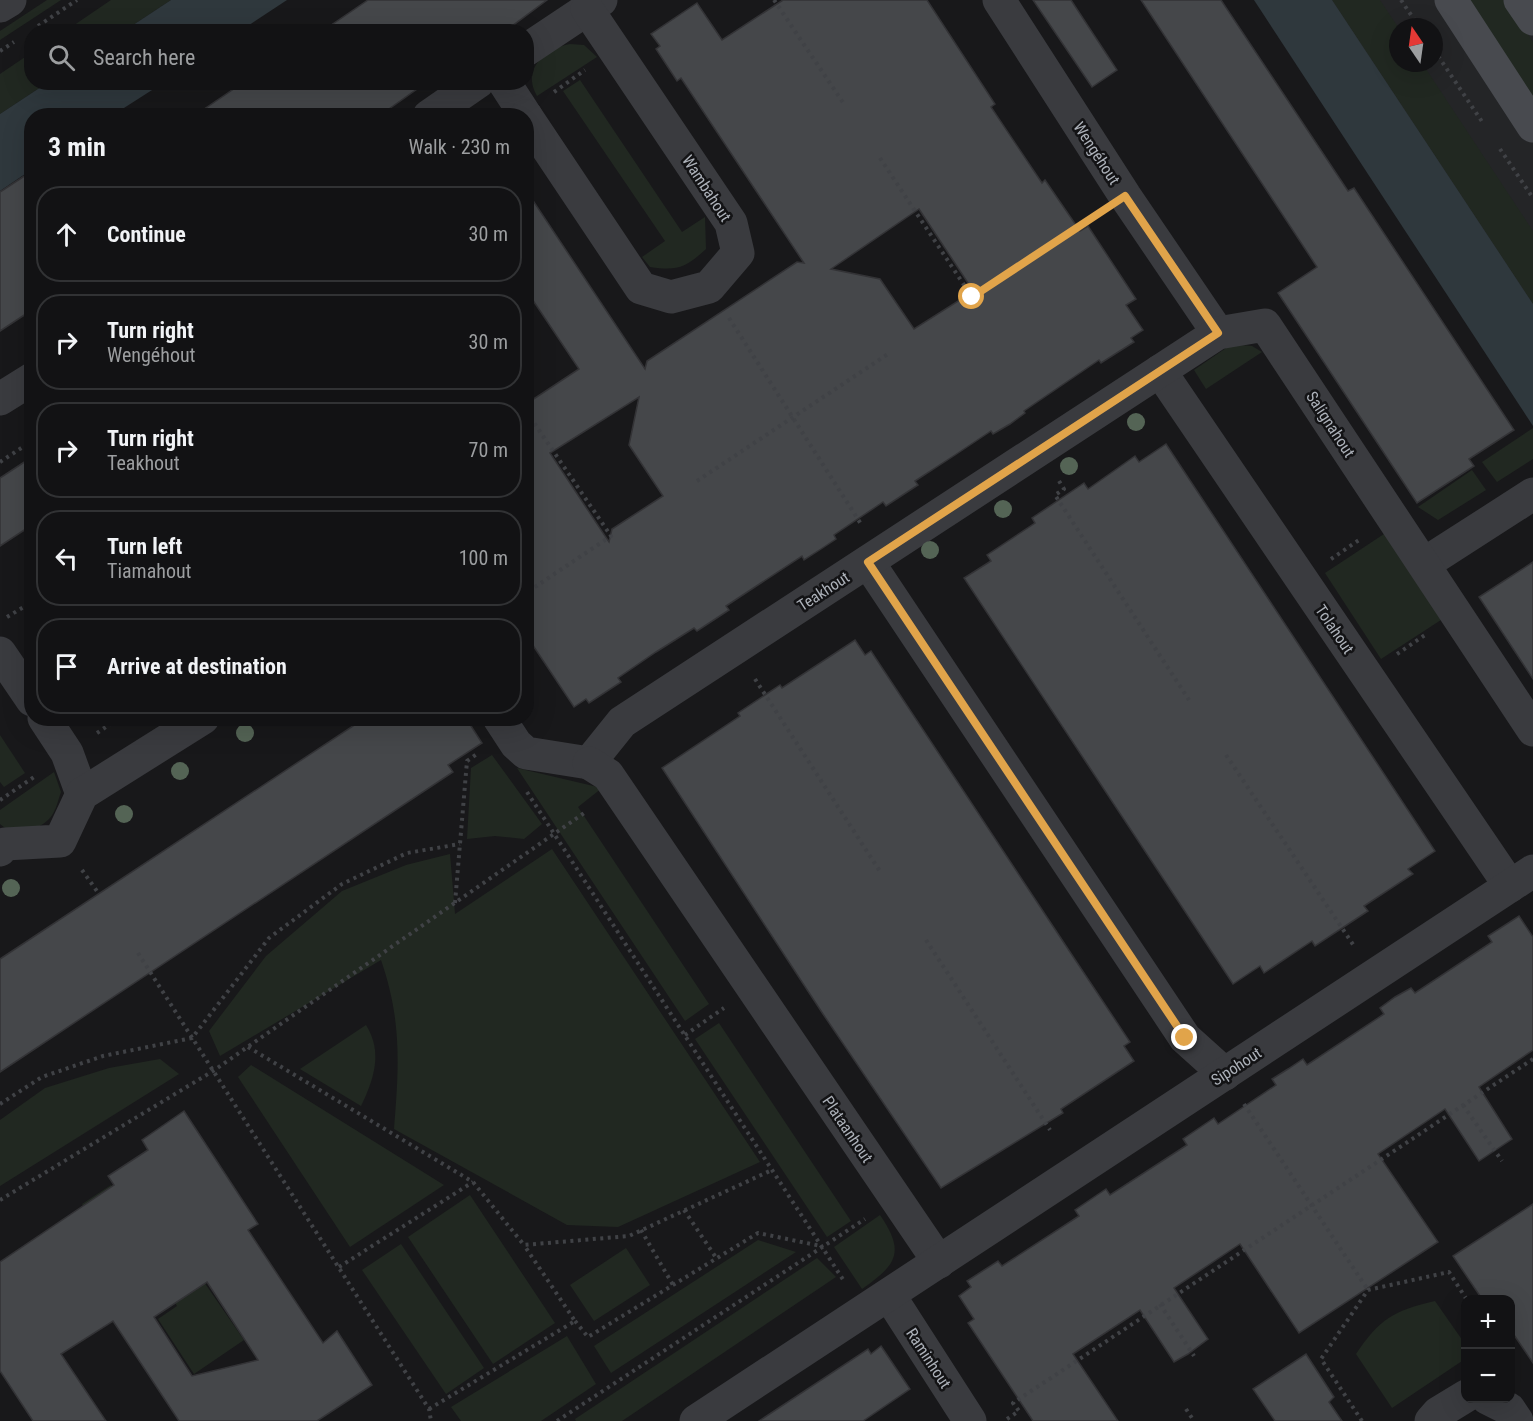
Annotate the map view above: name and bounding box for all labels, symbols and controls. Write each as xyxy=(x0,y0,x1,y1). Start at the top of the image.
north arrow xyxy=(1389,18,1443,72)
search box xyxy=(24,24,534,90)
icon: search xyxy=(45,41,78,74)
text: Search here xyxy=(93,45,195,70)
street label: Wengéhout xyxy=(1069,118,1124,188)
text: 3 min xyxy=(48,132,106,162)
text: Walk · 230 m xyxy=(409,135,510,159)
street label: Wambahout xyxy=(678,151,735,225)
icon: ahead xyxy=(50,218,83,251)
text: Continue xyxy=(107,222,186,247)
text: 30 m xyxy=(469,222,508,246)
route start xyxy=(958,283,984,309)
text: Turn right xyxy=(107,318,194,343)
icon: right xyxy=(50,326,83,359)
text: 30 m xyxy=(469,330,508,354)
text: Wengéhout xyxy=(107,343,196,367)
street label: Salignahout xyxy=(1302,388,1359,461)
text: Turn right xyxy=(107,426,194,451)
icon: right xyxy=(50,434,83,467)
text: 70 m xyxy=(469,438,508,462)
text: Teakhout xyxy=(107,451,180,475)
text: Turn left xyxy=(107,534,182,559)
icon: left xyxy=(50,542,83,575)
text: 100 m xyxy=(459,546,508,570)
text: Tiamahout xyxy=(107,559,192,583)
street label: Teakhout xyxy=(794,567,853,615)
street label: Tolahout xyxy=(1311,601,1358,658)
icon: arrive xyxy=(50,650,83,683)
text: Arrive at destination xyxy=(107,654,287,679)
route end xyxy=(1171,1024,1197,1050)
street label: Sipohout xyxy=(1208,1043,1265,1090)
street label: Plataanhout xyxy=(818,1092,877,1166)
map controls xyxy=(1461,1295,1515,1403)
button: + xyxy=(1461,1295,1515,1349)
street label: Raminhout xyxy=(902,1325,955,1392)
button: − xyxy=(1461,1349,1515,1403)

